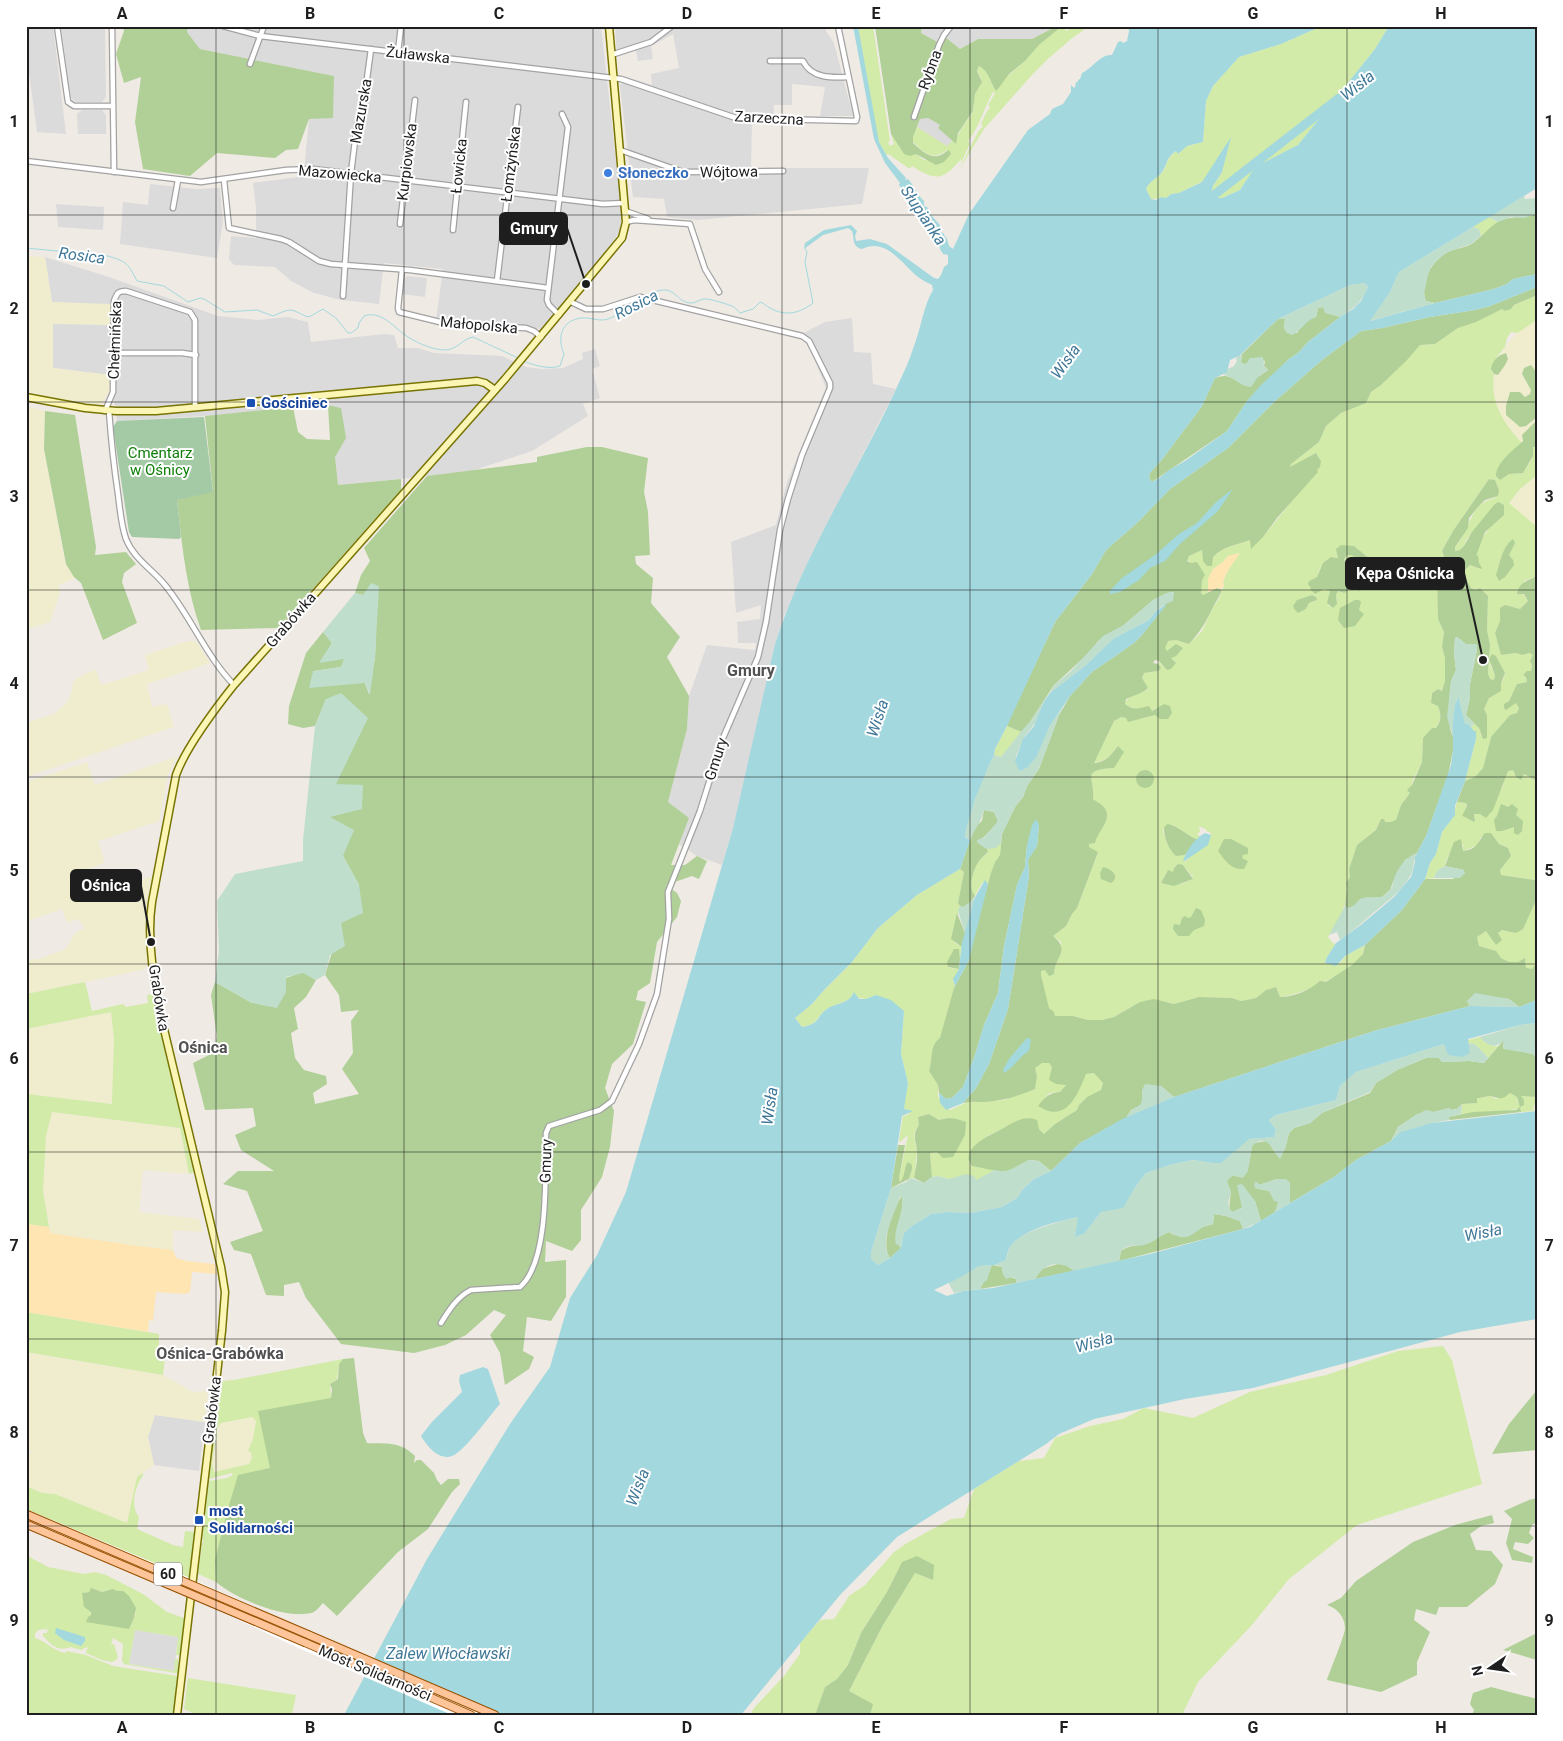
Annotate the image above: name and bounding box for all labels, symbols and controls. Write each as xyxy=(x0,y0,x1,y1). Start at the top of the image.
text: A xyxy=(117,4,128,23)
text: B xyxy=(305,4,315,23)
text: C xyxy=(494,4,504,23)
text: D xyxy=(682,4,692,23)
text: E xyxy=(872,4,881,23)
text: F xyxy=(1060,4,1069,23)
text: G xyxy=(1248,4,1259,23)
text: H xyxy=(1435,4,1447,23)
street label: Żuławska xyxy=(385,43,451,67)
street label: Rybna xyxy=(914,48,946,92)
water label: Wisła xyxy=(1336,66,1378,105)
street label: Mazurska xyxy=(346,77,376,145)
street label: Zarzeczna xyxy=(734,107,804,129)
text: 1 xyxy=(9,112,19,131)
text: 1 xyxy=(1544,112,1554,131)
street label: Kurpiowska xyxy=(393,122,421,202)
street label: Łomżyńska xyxy=(497,125,525,203)
street label: Łowicka xyxy=(447,138,471,194)
street label: Mazowiecka xyxy=(298,161,382,187)
street label: Wójtowa xyxy=(700,162,758,182)
place label: Słoneczko xyxy=(618,164,689,182)
marker: Słoneczko xyxy=(602,167,614,179)
water label: Słupianka xyxy=(897,182,950,249)
callout: Gmury xyxy=(500,213,567,244)
text: Gmury xyxy=(510,219,559,238)
water label: Rosica xyxy=(58,243,106,268)
water label: Rosica xyxy=(611,285,661,324)
text: 2 xyxy=(9,299,19,318)
text: 2 xyxy=(1544,299,1554,318)
street label: Chełmińska xyxy=(105,300,125,380)
street label: Małopolska xyxy=(439,313,519,337)
water label: Wisła xyxy=(1046,340,1084,382)
place label: Gościniec xyxy=(261,394,328,412)
marker: Gościniec xyxy=(245,397,257,409)
park label: Cmentarz w Ośnicy xyxy=(128,444,192,479)
text: 3 xyxy=(9,487,19,506)
text: 3 xyxy=(1544,487,1554,506)
callout: Kępa Ośnicka xyxy=(1346,558,1464,589)
text: Kępa Ośnicka xyxy=(1356,564,1454,583)
street label: Grabówka xyxy=(262,589,320,651)
district label: Gmury xyxy=(727,661,776,680)
text: 4 xyxy=(9,674,19,693)
text: 4 xyxy=(1544,674,1554,693)
water label: Wisła xyxy=(863,697,892,739)
street label: Gmury xyxy=(701,735,731,783)
text: 5 xyxy=(9,861,19,880)
text: 5 xyxy=(1544,861,1554,880)
callout: Ośnica xyxy=(71,870,141,901)
text: Ośnica xyxy=(81,876,131,895)
street label: Grabówka xyxy=(145,963,173,1033)
district label: Ośnica xyxy=(178,1038,228,1057)
text: 6 xyxy=(9,1049,19,1068)
text: 6 xyxy=(1544,1049,1554,1068)
water label: Wisła xyxy=(757,1086,782,1126)
street label: Gmury xyxy=(536,1139,556,1183)
water label: Wisła xyxy=(1463,1220,1504,1245)
text: 7 xyxy=(9,1236,19,1255)
text: 7 xyxy=(1544,1236,1554,1255)
water label: Wisła xyxy=(1073,1328,1115,1357)
district label: Ośnica-Grabówka xyxy=(156,1344,284,1363)
street label: Grabówka xyxy=(199,1376,225,1444)
text: 8 xyxy=(9,1423,19,1442)
text: 8 xyxy=(1544,1423,1554,1442)
water label: Wisła xyxy=(622,1466,653,1508)
place label: most Solidarności xyxy=(209,1502,293,1537)
marker: most Solidarności xyxy=(193,1514,205,1526)
road number: 60 xyxy=(154,1562,182,1586)
text: 9 xyxy=(9,1611,19,1630)
text: 9 xyxy=(1544,1611,1554,1630)
street label: Most Solidarności xyxy=(316,1641,434,1705)
water label: Zalew Włocławski xyxy=(385,1644,510,1663)
north arrow xyxy=(1466,1644,1516,1694)
text: N xyxy=(1468,1664,1486,1678)
text: A xyxy=(117,1718,128,1737)
text: B xyxy=(305,1718,315,1737)
text: C xyxy=(494,1718,504,1737)
text: D xyxy=(682,1718,692,1737)
text: E xyxy=(872,1718,881,1737)
text: F xyxy=(1060,1718,1069,1737)
text: G xyxy=(1248,1718,1259,1737)
text: H xyxy=(1435,1718,1447,1737)

